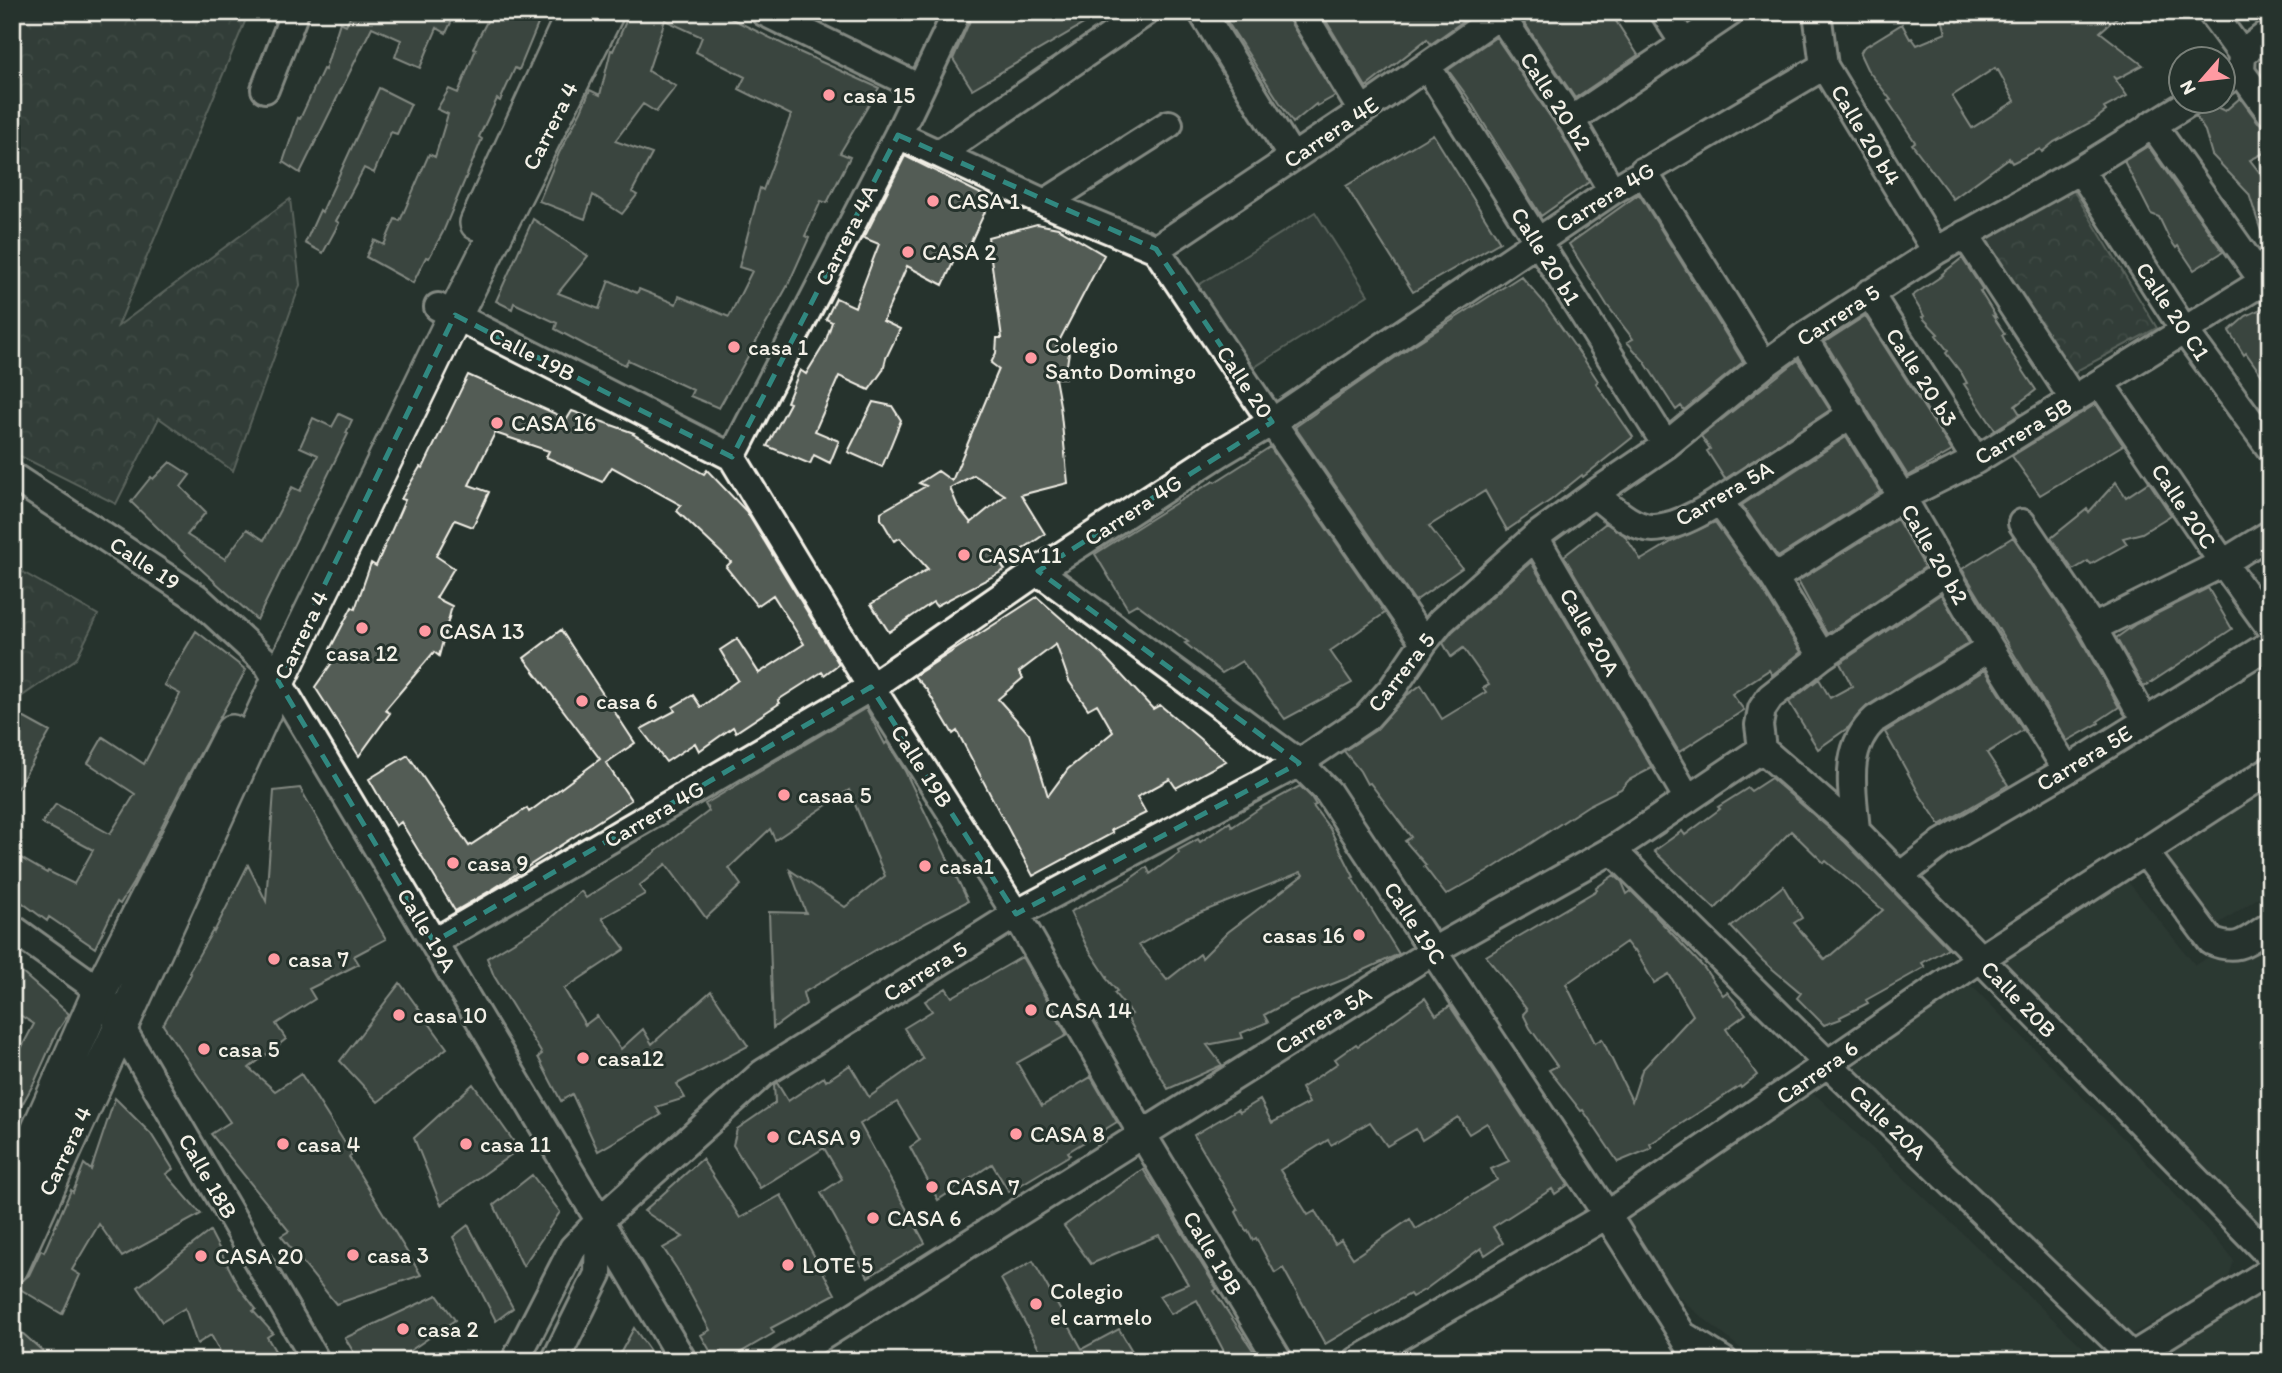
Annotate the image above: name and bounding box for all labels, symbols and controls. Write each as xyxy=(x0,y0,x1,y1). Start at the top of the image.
north arrow xyxy=(2166,46,2236,116)
street label: Calle 20 b2 xyxy=(1514,47,1598,155)
street label: Carrera 4 xyxy=(516,77,584,175)
text: N xyxy=(2174,77,2201,99)
street label: Calle 20 b4 xyxy=(1825,79,1907,191)
place label: casa 15 xyxy=(843,81,915,109)
marker: casa 15 xyxy=(821,87,837,103)
street label: Carrera 4E xyxy=(1278,90,1384,174)
street label: Carrera 4G xyxy=(1550,156,1660,238)
street label: Carrera 4A xyxy=(808,179,884,290)
place label: CASA 1 xyxy=(947,187,1020,215)
marker: CASA 1 xyxy=(925,193,941,209)
street label: Calle 20 b1 xyxy=(1505,202,1587,310)
place label: CASA 2 xyxy=(922,238,996,266)
marker: CASA 2 xyxy=(900,244,916,260)
street label: Calle 20 C1 xyxy=(2130,256,2216,366)
street label: Carrera 5 xyxy=(1791,278,1885,352)
street label: Calle 19B xyxy=(484,320,580,388)
street label: Calle 20 b3 xyxy=(1880,322,1964,432)
place label: Colegio Santo Domingo xyxy=(1045,331,1196,385)
place label: casa 1 xyxy=(748,333,808,361)
marker: casa 1 xyxy=(726,339,742,355)
street label: Calle 20 xyxy=(1210,340,1280,424)
marker: Colegio Santo Domingo xyxy=(1023,350,1039,366)
street label: Carrera 5B xyxy=(1969,391,2077,471)
place label: CASA 16 xyxy=(511,409,596,437)
marker: CASA 16 xyxy=(489,415,505,431)
street label: Carrera 5A xyxy=(1670,454,1778,532)
street label: Calle 20C xyxy=(2145,458,2223,554)
street label: Carrera 4G xyxy=(1079,468,1187,552)
street label: Calle 20 b2 xyxy=(1895,499,1975,609)
street label: Calle 19 xyxy=(104,530,186,596)
place label: CASA 11 xyxy=(978,541,1062,569)
marker: CASA 11 xyxy=(956,547,972,563)
street label: Calle 20A xyxy=(1554,583,1626,681)
street label: Carrera 4 xyxy=(267,586,335,684)
place label: CASA 13 xyxy=(439,617,525,645)
marker: casa 12 xyxy=(354,620,370,636)
marker: CASA 13 xyxy=(417,623,433,639)
street label: Carrera 5 xyxy=(1361,626,1441,718)
place label: casa 12 xyxy=(326,639,398,667)
place label: casa 6 xyxy=(596,687,658,715)
marker: casa 6 xyxy=(574,693,590,709)
street label: Calle 19B xyxy=(885,719,959,813)
street label: Carrera 5E xyxy=(2031,719,2137,797)
street label: Carrera 4G xyxy=(599,774,709,854)
place label: casaa 5 xyxy=(798,781,872,809)
marker: casaa 5 xyxy=(776,787,792,803)
place label: casa 9 xyxy=(467,849,529,877)
place label: casa1 xyxy=(939,852,994,880)
marker: casa 9 xyxy=(445,855,461,871)
marker: casa1 xyxy=(917,858,933,874)
street label: Calle 19C xyxy=(1378,876,1452,970)
street label: Calle 19A xyxy=(391,883,463,977)
place label: casas 16 xyxy=(1262,921,1345,949)
marker: casas 16 xyxy=(1351,927,1367,943)
street label: Carrera 5 xyxy=(878,934,972,1008)
place label: casa 7 xyxy=(288,945,349,973)
marker: casa 7 xyxy=(266,951,282,967)
street label: Calle 20B xyxy=(1975,954,2063,1044)
street label: Carrera 5A xyxy=(1270,979,1377,1061)
place label: CASA 14 xyxy=(1045,996,1132,1024)
place label: casa 10 xyxy=(413,1001,487,1029)
marker: CASA 14 xyxy=(1023,1002,1039,1018)
marker: casa 10 xyxy=(391,1007,407,1023)
street label: Carrera 6 xyxy=(1771,1034,1863,1110)
place label: casa 5 xyxy=(218,1035,280,1063)
marker: casa 5 xyxy=(196,1041,212,1057)
place label: casa12 xyxy=(597,1044,664,1072)
marker: casa12 xyxy=(575,1050,591,1066)
street label: Calle 20A xyxy=(1843,1078,1933,1166)
street label: Carrera 4 xyxy=(32,1102,98,1200)
place label: CASA 8 xyxy=(1030,1120,1105,1148)
place label: CASA 9 xyxy=(787,1123,861,1151)
marker: CASA 8 xyxy=(1008,1126,1024,1142)
street label: Calle 18B xyxy=(172,1128,244,1224)
marker: CASA 9 xyxy=(765,1129,781,1145)
place label: casa 4 xyxy=(297,1130,360,1158)
place label: casa 11 xyxy=(480,1130,551,1158)
marker: casa 4 xyxy=(275,1136,291,1152)
marker: casa 11 xyxy=(458,1136,474,1152)
place label: CASA 7 xyxy=(946,1173,1020,1201)
marker: CASA 7 xyxy=(924,1179,940,1195)
place label: CASA 6 xyxy=(887,1204,962,1232)
street label: Calle 19B xyxy=(1177,1206,1249,1300)
marker: CASA 6 xyxy=(865,1210,881,1226)
place label: casa 3 xyxy=(367,1241,429,1269)
place label: CASA 20 xyxy=(215,1242,304,1270)
marker: casa 3 xyxy=(345,1247,361,1263)
marker: CASA 20 xyxy=(193,1248,209,1264)
place label: LOTE 5 xyxy=(802,1251,873,1279)
marker: LOTE 5 xyxy=(780,1257,796,1273)
place label: Colegio el carmelo xyxy=(1050,1277,1152,1331)
marker: Colegio el carmelo xyxy=(1028,1296,1044,1312)
place label: casa 2 xyxy=(417,1315,479,1343)
marker: casa 2 xyxy=(395,1321,411,1337)

